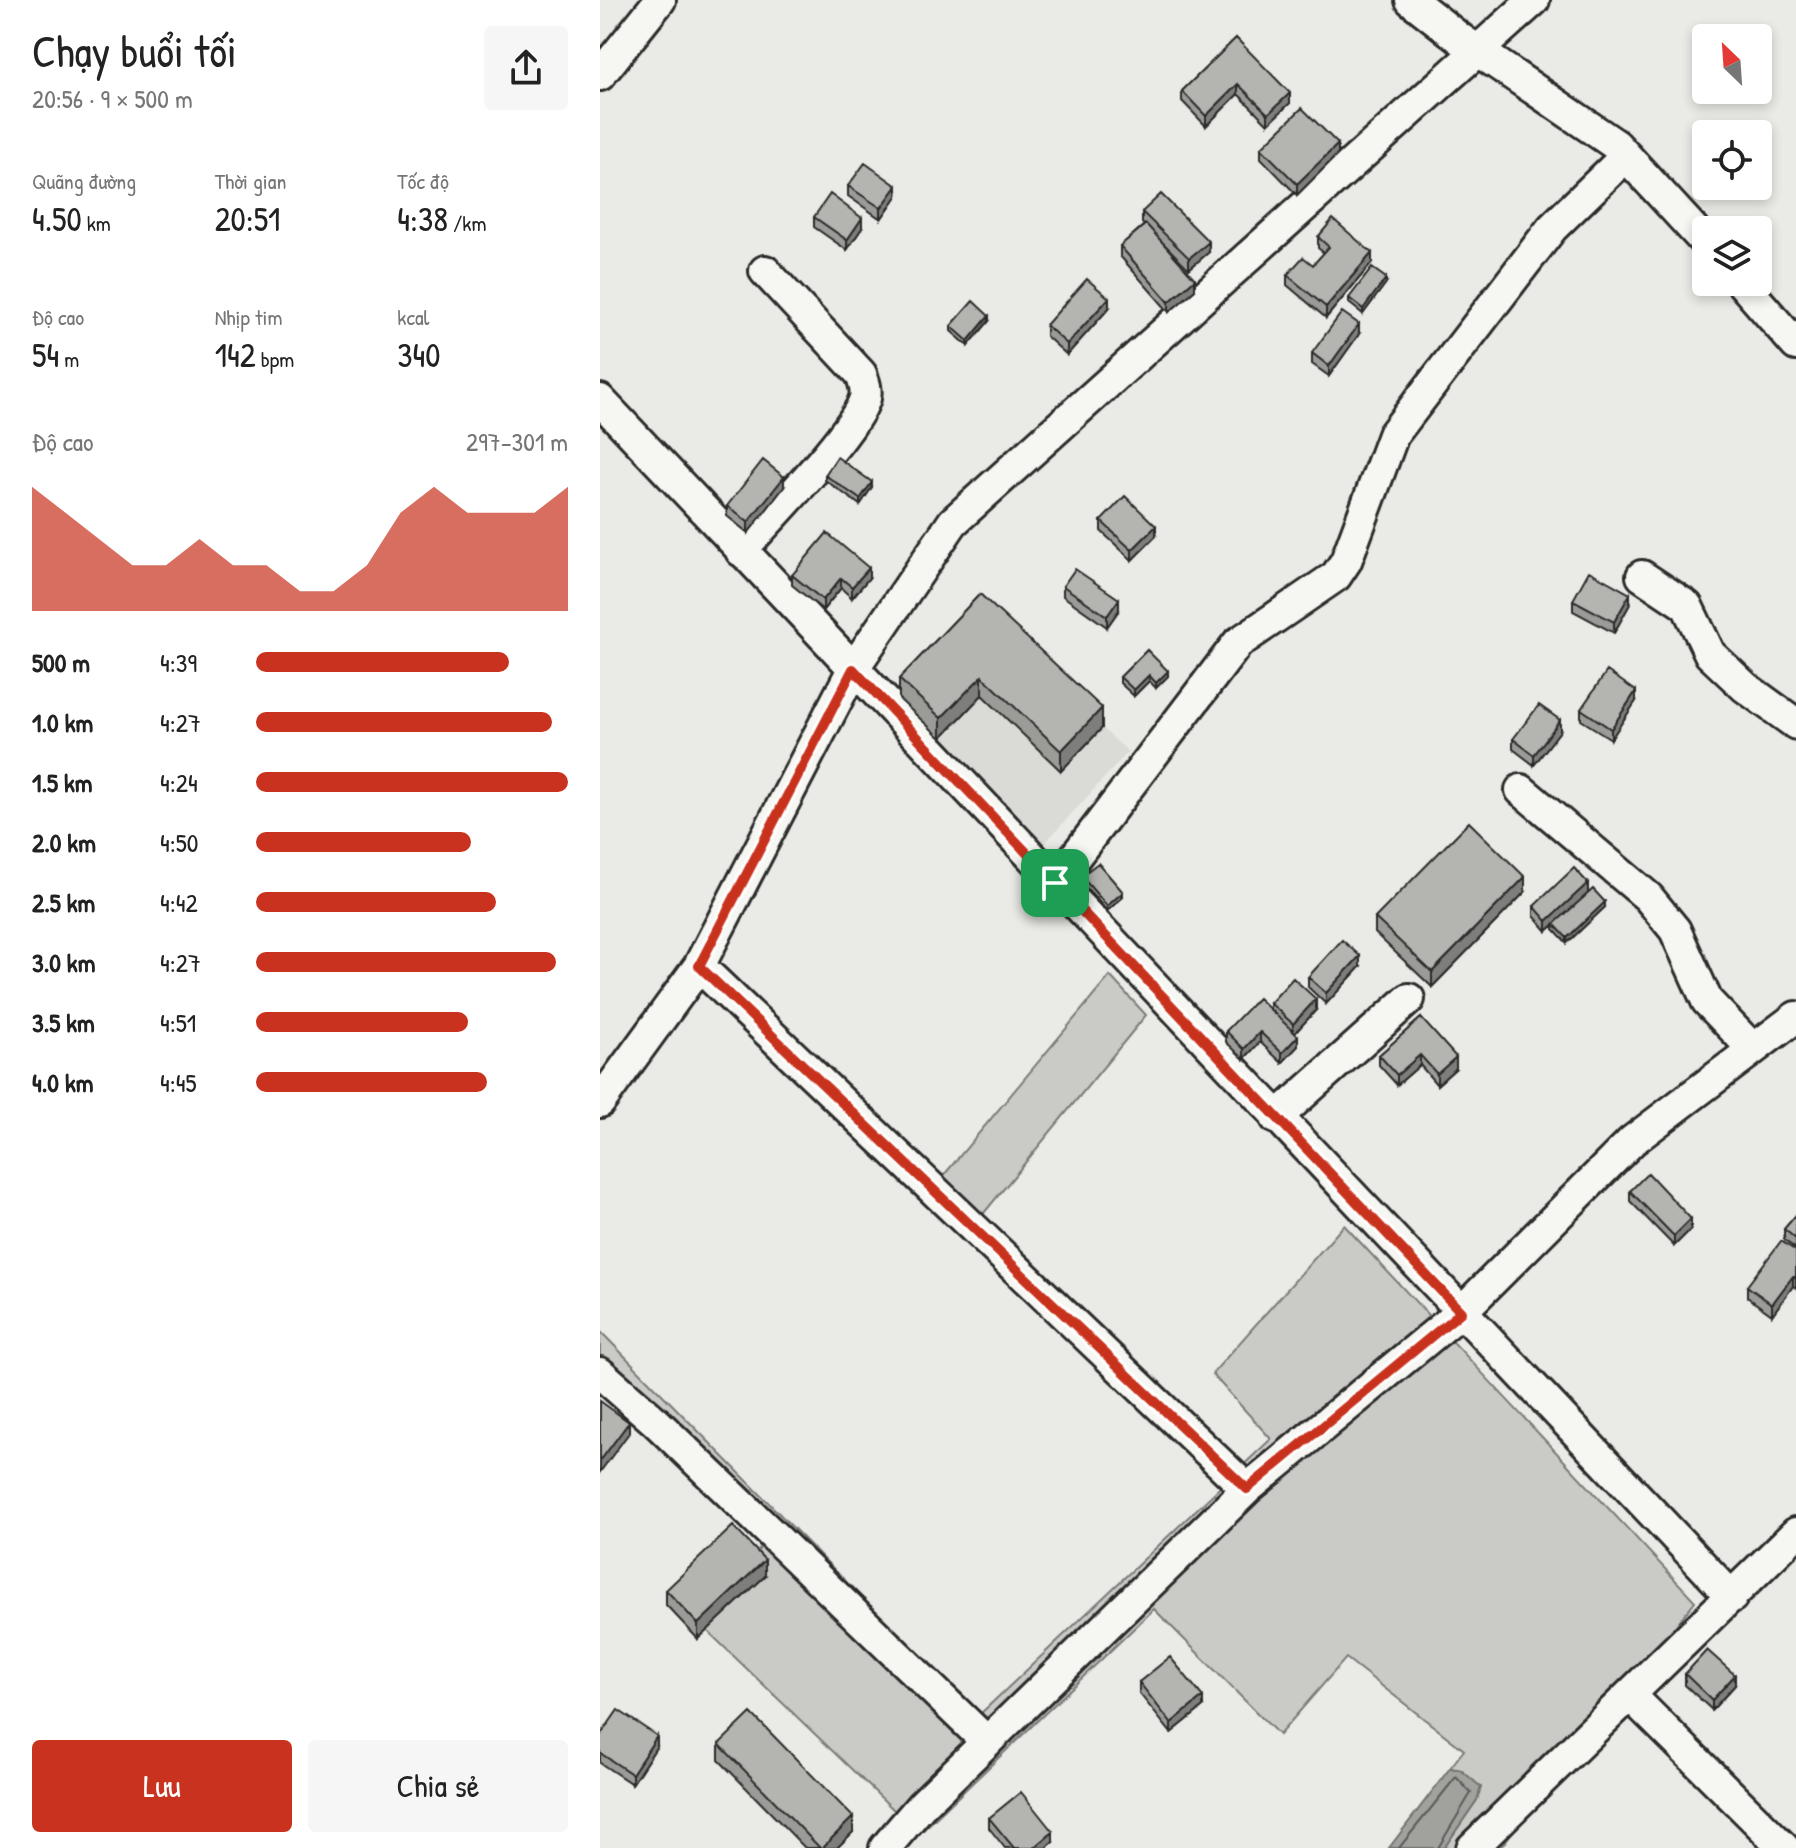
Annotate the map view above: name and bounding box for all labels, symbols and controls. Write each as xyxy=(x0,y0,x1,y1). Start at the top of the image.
text: Chạy buổi tối xyxy=(32,21,237,81)
north arrow xyxy=(1692,24,1772,104)
map controls xyxy=(1692,24,1772,296)
button: share xyxy=(484,26,568,110)
text: 20:56 · 9 × 500 m xyxy=(32,81,193,116)
button: locate xyxy=(1692,120,1772,200)
text: Quãng đường xyxy=(32,166,136,196)
text: Thời gian xyxy=(215,166,286,196)
text: Tốc độ xyxy=(397,166,449,196)
text: 4.50 xyxy=(32,196,82,242)
text: 20:51 xyxy=(215,196,280,242)
text: 4:38 xyxy=(397,196,448,242)
text: km xyxy=(82,208,111,238)
text: /km xyxy=(448,208,486,238)
button: layers xyxy=(1692,216,1772,296)
text: Độ cao xyxy=(32,302,84,332)
text: Nhịp tim xyxy=(215,302,282,332)
text: kcal xyxy=(397,302,429,332)
text: 54 xyxy=(32,332,59,378)
text: 142 xyxy=(215,332,256,378)
text: 340 xyxy=(397,332,441,378)
text: m xyxy=(59,344,79,374)
text: bpm xyxy=(256,344,294,374)
text: Độ cao xyxy=(32,424,94,459)
text: 297–301 m xyxy=(466,424,568,459)
text: 500 m xyxy=(32,645,90,680)
text: 4:39 xyxy=(160,645,197,680)
text: 1.0 km xyxy=(32,705,93,740)
text: 4:27 xyxy=(160,705,201,740)
text: 1.5 km xyxy=(32,765,92,800)
text: 4:24 xyxy=(160,765,198,800)
text: 2.0 km xyxy=(32,825,96,860)
text: 4:50 xyxy=(160,825,198,860)
pin xyxy=(1021,849,1089,917)
icon: arrive xyxy=(1033,861,1077,905)
text: 2.5 km xyxy=(32,885,95,920)
text: 4:42 xyxy=(160,885,198,920)
text: 3.0 km xyxy=(32,945,95,980)
text: 4:27 xyxy=(160,945,201,980)
text: 3.5 km xyxy=(32,1005,95,1040)
text: 4:51 xyxy=(160,1005,196,1040)
text: 4.0 km xyxy=(32,1065,93,1100)
text: 4:45 xyxy=(160,1065,197,1100)
button: Lưu xyxy=(32,1740,292,1832)
button: Chia sẻ xyxy=(308,1740,568,1832)

